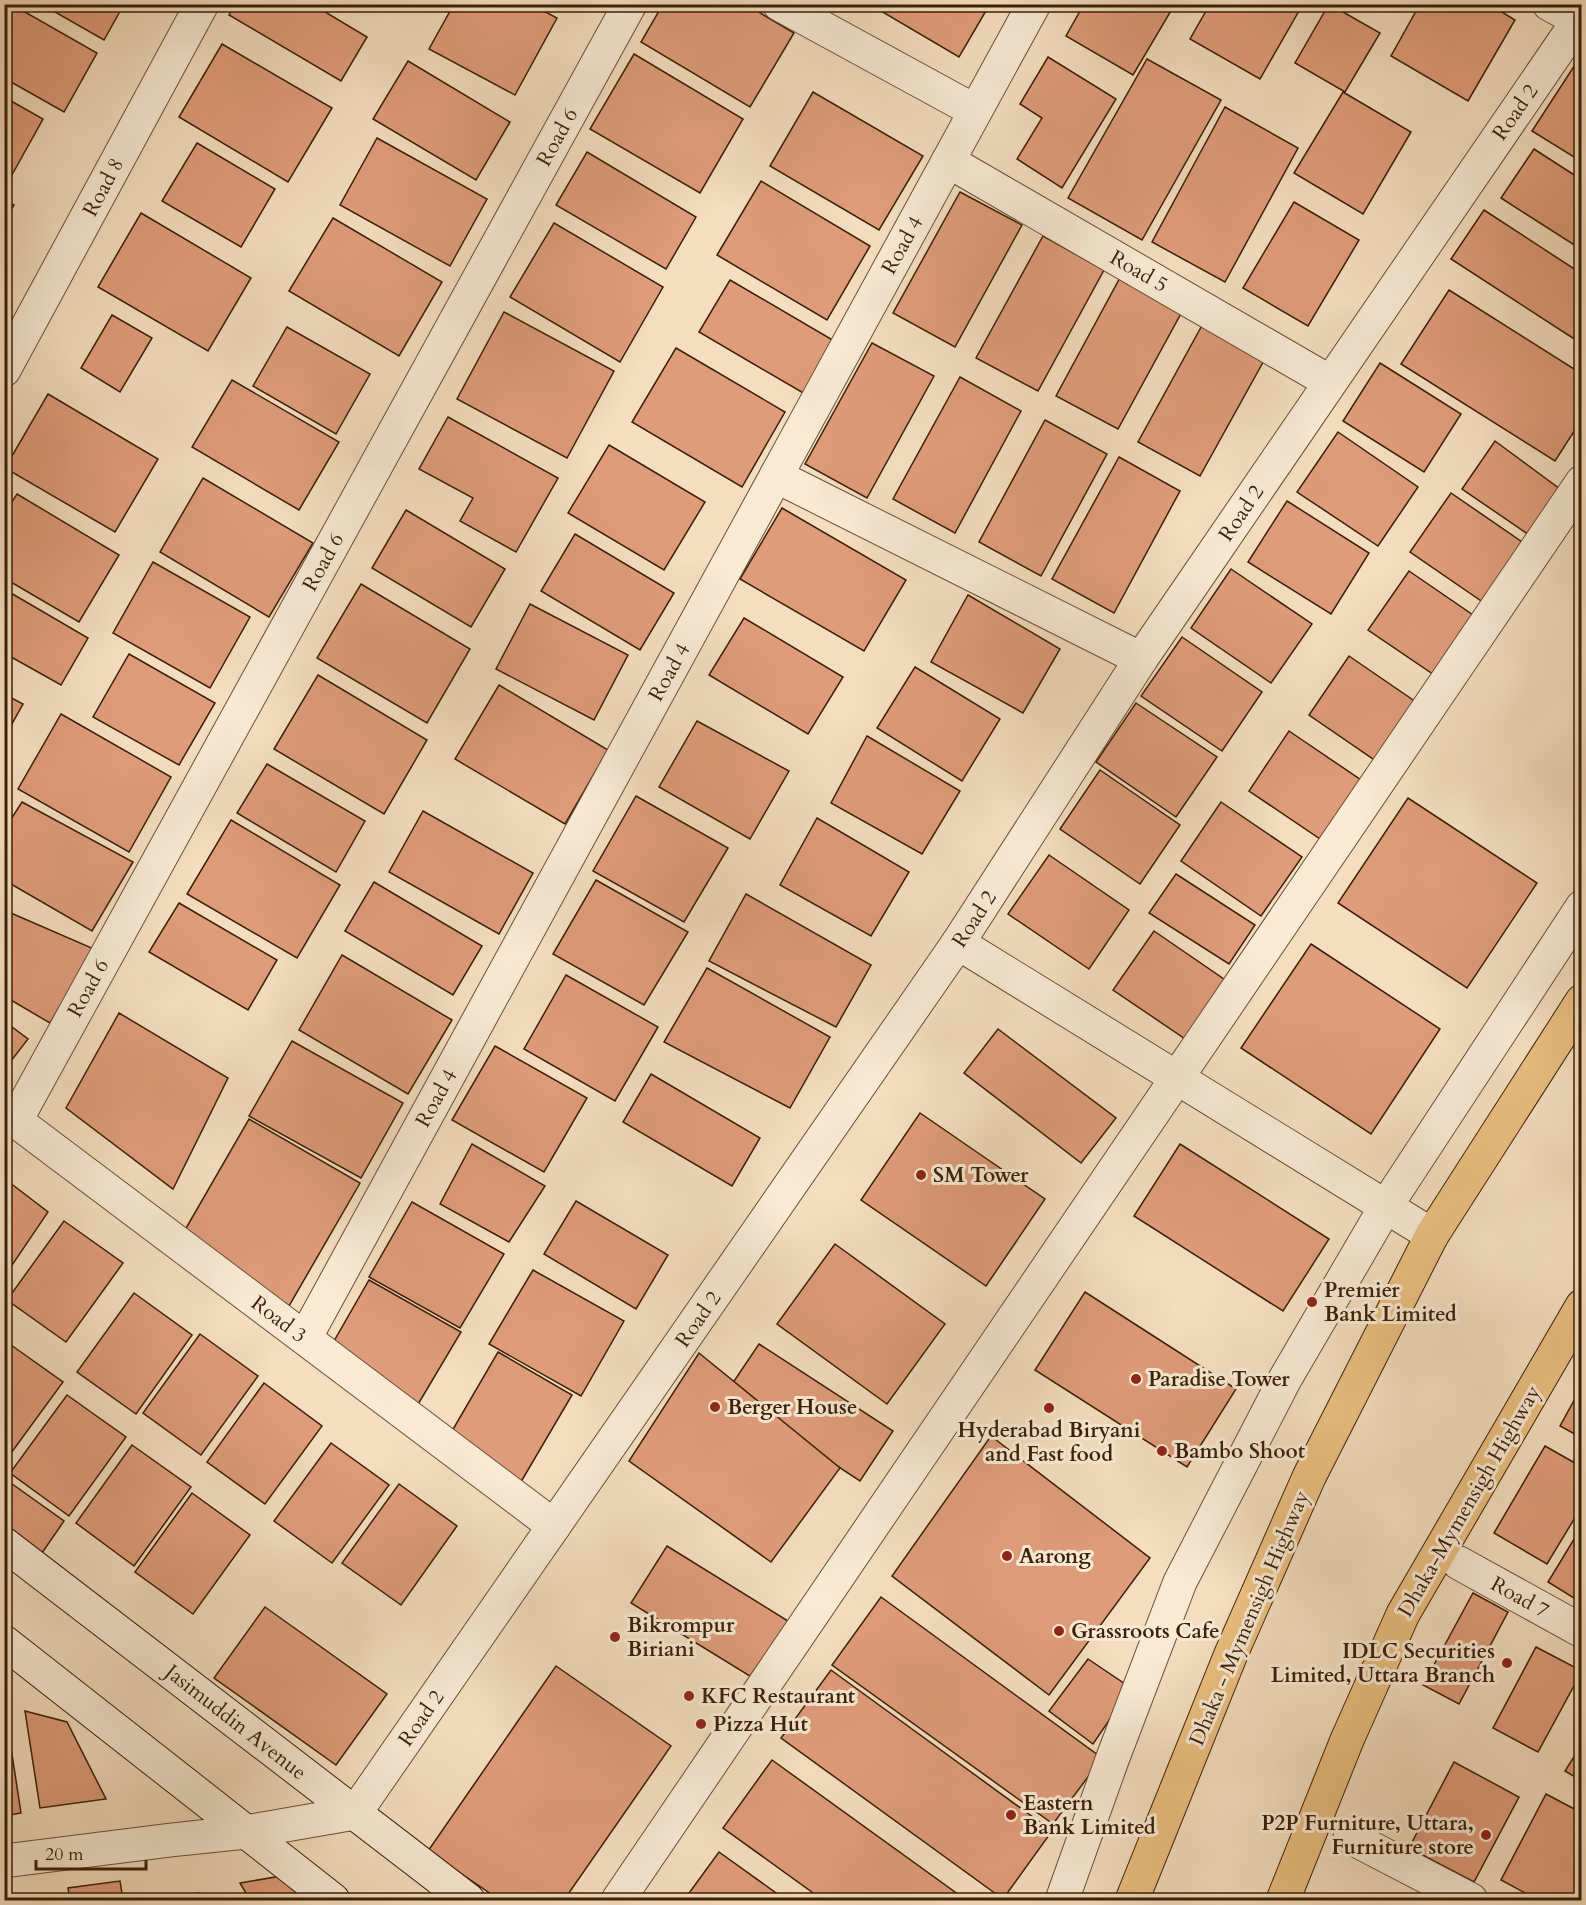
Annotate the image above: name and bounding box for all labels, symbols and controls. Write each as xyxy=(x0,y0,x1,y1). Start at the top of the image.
street label: Road 2 xyxy=(1486,78,1545,146)
street label: Road 6 xyxy=(530,103,585,172)
street label: Road 8 xyxy=(76,153,131,222)
street label: Road 4 xyxy=(875,211,930,280)
street label: Road 5 xyxy=(1104,243,1173,300)
street label: Road 2 xyxy=(1212,479,1271,547)
street label: Road 6 xyxy=(296,528,351,597)
street label: Road 4 xyxy=(642,638,697,707)
street label: Road 2 xyxy=(945,885,1004,953)
street label: Road 6 xyxy=(61,954,116,1023)
street label: Road 4 xyxy=(409,1064,464,1133)
place label: SM Tower xyxy=(933,1161,1029,1190)
marker: SM Tower xyxy=(914,1168,928,1182)
place label: Premier Bank Limited xyxy=(1324,1276,1457,1329)
street label: Road 2 xyxy=(669,1285,728,1353)
street label: Road 3 xyxy=(245,1289,312,1350)
marker: Premier Bank Limited xyxy=(1305,1295,1319,1309)
place label: Paradise Tower xyxy=(1148,1365,1290,1394)
marker: Paradise Tower xyxy=(1129,1372,1143,1386)
street label: Dhaka-Mymensigh Highway xyxy=(1391,1380,1548,1622)
place label: Berger House xyxy=(727,1393,857,1422)
marker: Berger House xyxy=(708,1400,722,1414)
marker: Hyderabad Biryani and Fast food xyxy=(1042,1401,1056,1415)
place label: Hyderabad Biryani and Fast food xyxy=(957,1416,1141,1469)
place label: Bambo Shoot xyxy=(1174,1437,1306,1466)
marker: Bambo Shoot xyxy=(1155,1444,1169,1458)
street label: Dhaka - Mymensigh Highway xyxy=(1183,1486,1316,1750)
place label: Aarong xyxy=(1019,1542,1091,1571)
marker: Aarong xyxy=(1000,1549,1014,1563)
street label: Road 7 xyxy=(1485,1570,1554,1625)
place label: Bikrompur Biriani xyxy=(627,1611,735,1664)
place label: Grassroots Cafe xyxy=(1071,1617,1220,1646)
marker: Grassroots Cafe xyxy=(1052,1624,1066,1638)
marker: Bikrompur Biriani xyxy=(608,1630,622,1644)
place label: IDLC Securities Limited, Uttara Branch xyxy=(1271,1637,1495,1690)
street label: Jasimuddin Avenue xyxy=(157,1656,313,1787)
marker: IDLC Securities Limited, Uttara Branch xyxy=(1500,1656,1514,1670)
place label: KFC Restaurant xyxy=(701,1682,856,1711)
street label: Road 2 xyxy=(392,1684,451,1752)
marker: KFC Restaurant xyxy=(682,1689,696,1703)
place label: Pizza Hut xyxy=(713,1710,808,1739)
marker: Pizza Hut xyxy=(694,1717,708,1731)
place label: Eastern Bank Limited xyxy=(1023,1789,1156,1842)
marker: Eastern Bank Limited xyxy=(1004,1808,1018,1822)
place label: P2P Furniture, Uttara, Furniture store xyxy=(1261,1809,1474,1862)
marker: P2P Furniture, Uttara, Furniture store xyxy=(1479,1828,1493,1842)
scale bar xyxy=(36,1833,146,1871)
text: 20 m xyxy=(45,1842,84,1867)

